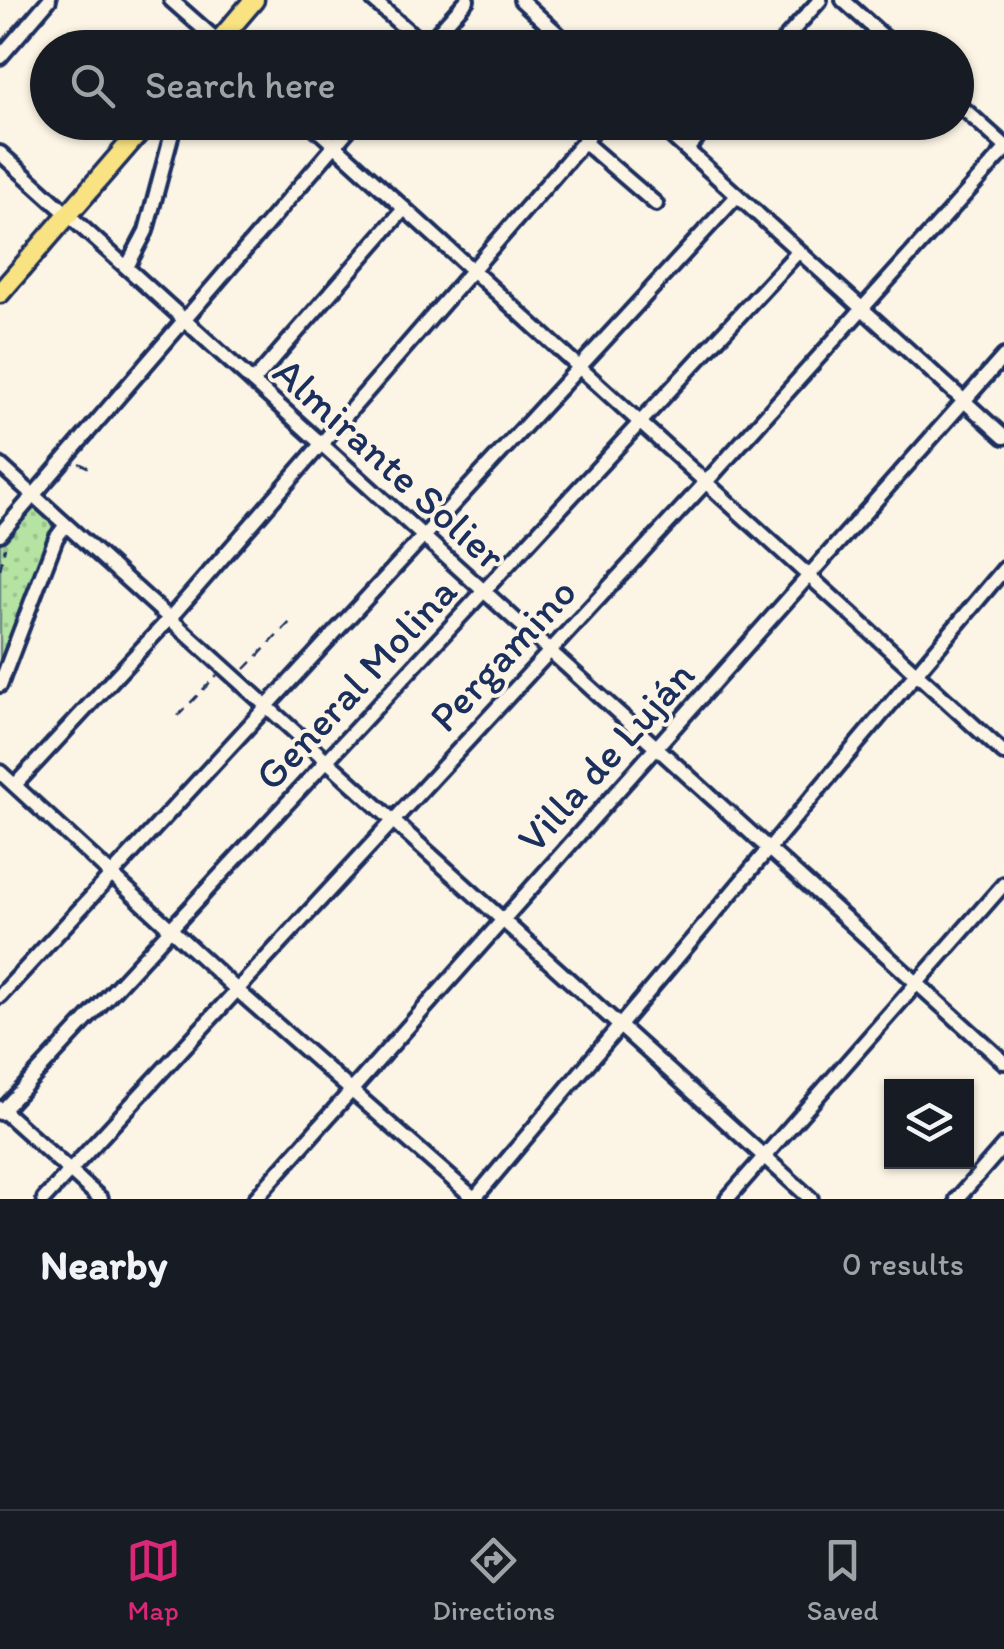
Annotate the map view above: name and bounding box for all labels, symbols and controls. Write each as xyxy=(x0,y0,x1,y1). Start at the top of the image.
search box xyxy=(30,30,974,140)
icon: search xyxy=(65,58,120,113)
text: Search here xyxy=(145,62,336,108)
street label: Almirante Solier xyxy=(263,346,516,581)
street label: General Molina xyxy=(244,566,467,801)
street label: Pergamino xyxy=(418,567,587,742)
street label: Villa de Luján xyxy=(506,650,705,863)
map controls xyxy=(884,1079,974,1169)
button: layers xyxy=(884,1079,974,1169)
text: Nearby xyxy=(40,1239,167,1290)
text: 0 results xyxy=(842,1245,964,1283)
tab: Map xyxy=(126,1533,181,1627)
tab: Directions xyxy=(432,1533,555,1627)
tab: Saved xyxy=(807,1533,878,1627)

